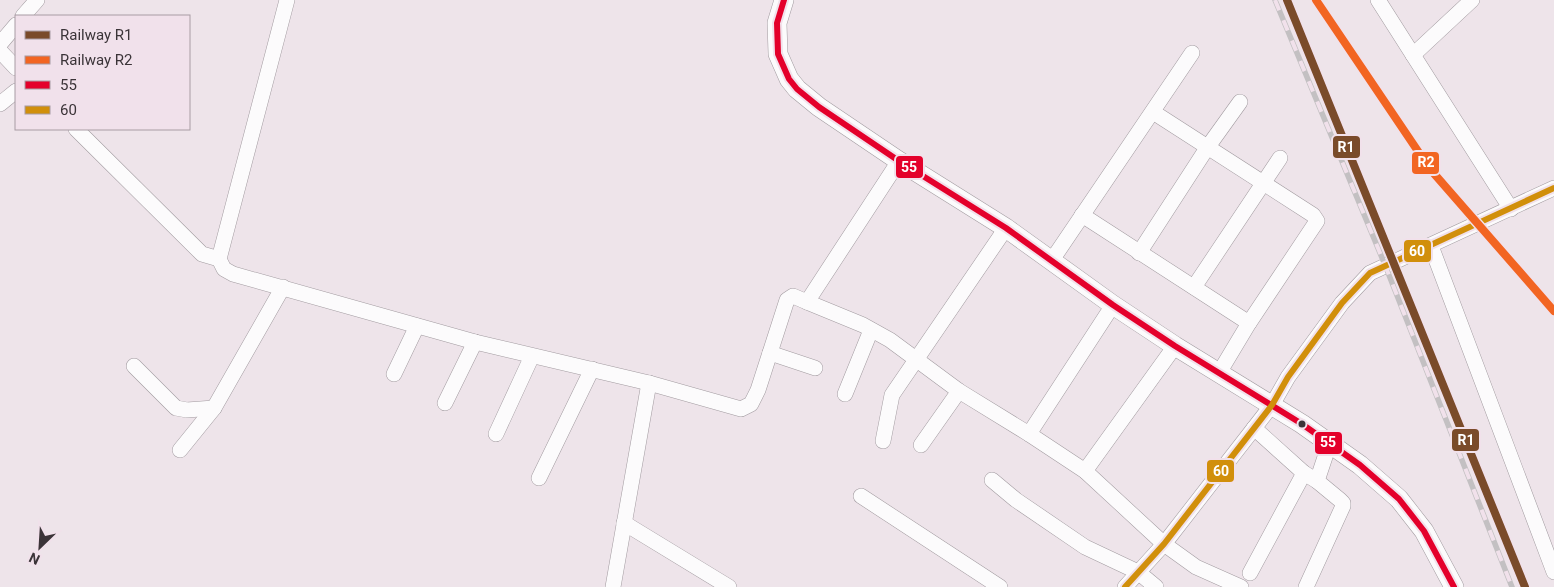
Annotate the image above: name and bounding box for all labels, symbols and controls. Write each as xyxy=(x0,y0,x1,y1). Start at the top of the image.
legend xyxy=(15,15,190,130)
text: Railway R1 xyxy=(60,26,133,44)
text: Railway R2 xyxy=(60,51,133,69)
text: 55 xyxy=(60,76,77,94)
text: 60 xyxy=(60,101,77,119)
line badge: R1 xyxy=(1332,135,1361,159)
text: R1 xyxy=(1337,139,1355,155)
line badge: R2 xyxy=(1411,151,1440,175)
text: R2 xyxy=(1417,154,1435,170)
line badge: 55 xyxy=(895,155,924,179)
text: 55 xyxy=(901,159,917,175)
line badge: 60 xyxy=(1403,239,1432,263)
text: 60 xyxy=(1409,243,1425,259)
unlabelled marker xyxy=(1297,419,1307,429)
line badge: R1 xyxy=(1451,428,1480,452)
line badge: 55 xyxy=(1314,431,1343,455)
text: R1 xyxy=(1457,432,1475,448)
text: 55 xyxy=(1320,434,1336,450)
line badge: 60 xyxy=(1206,459,1235,483)
text: 60 xyxy=(1213,463,1229,479)
north arrow xyxy=(15,522,65,572)
text: N xyxy=(27,549,42,568)

